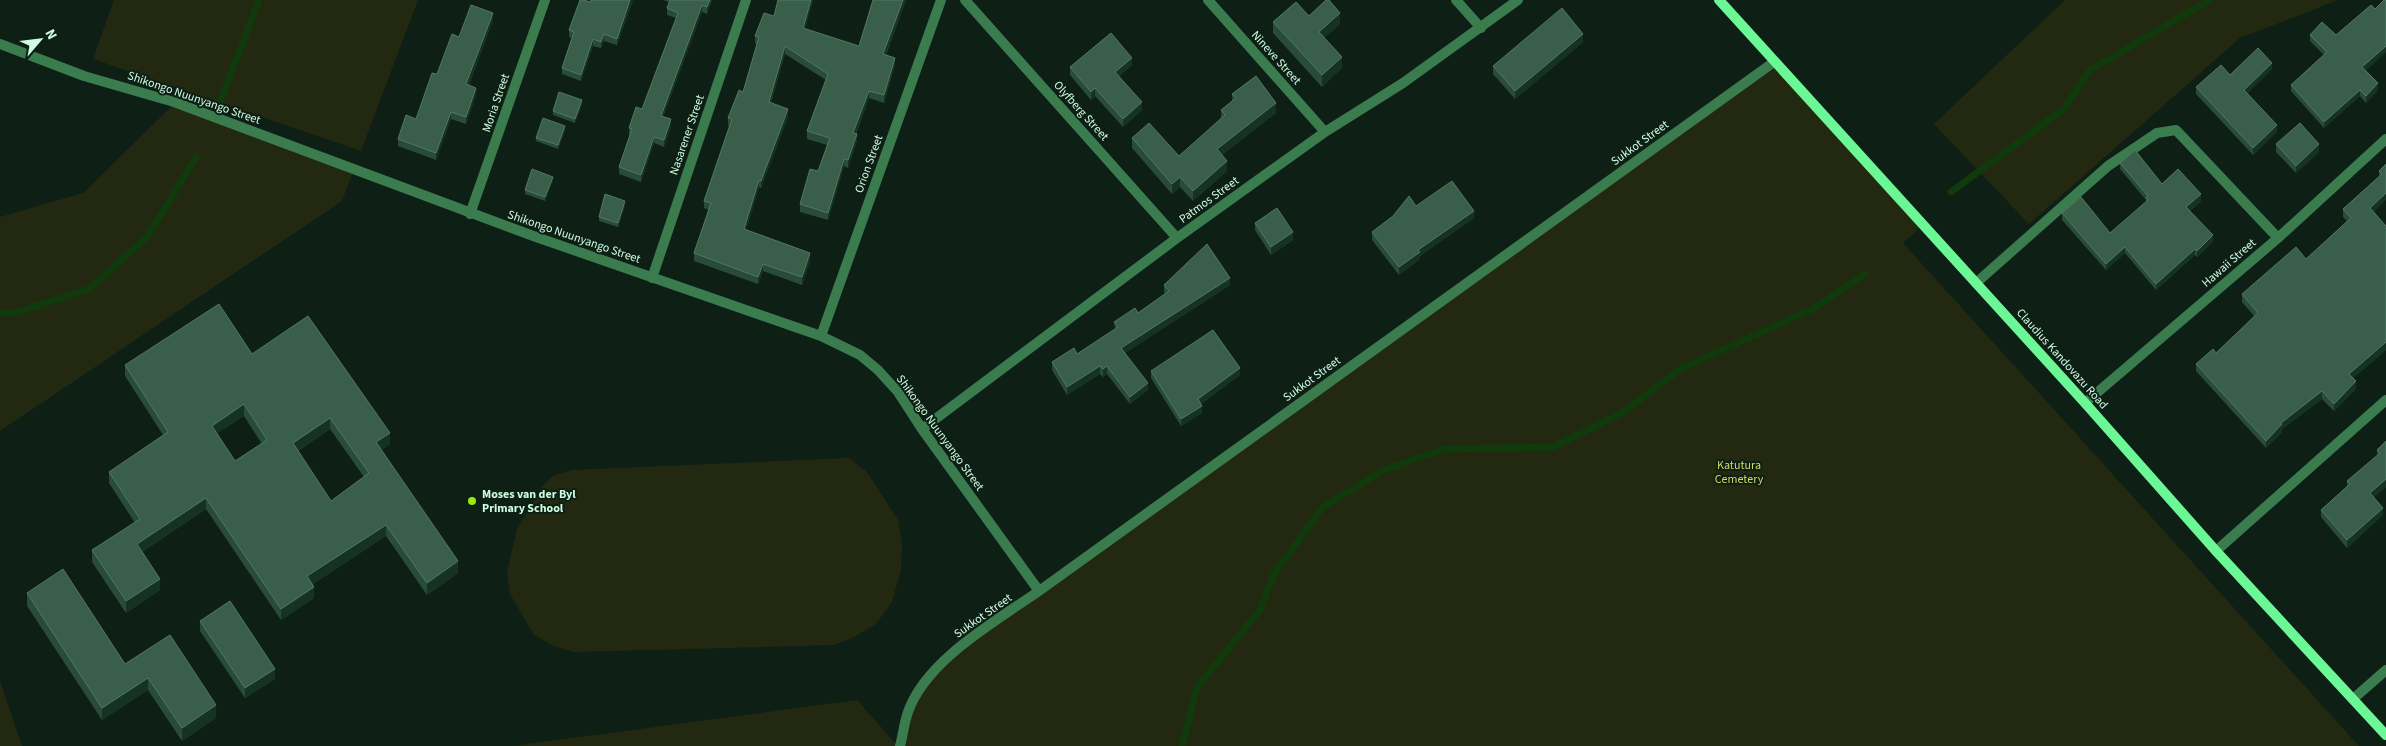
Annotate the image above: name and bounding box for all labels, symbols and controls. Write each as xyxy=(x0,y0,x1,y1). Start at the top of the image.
north arrow xyxy=(15,15,65,65)
text: N xyxy=(40,26,62,43)
street label: Nineve Street xyxy=(1247,27,1305,89)
street label: Shikongo Nuunyango Street xyxy=(125,67,263,129)
street label: Moria Street xyxy=(478,71,514,135)
street label: Olyfberg Street xyxy=(1049,77,1113,145)
street label: Nasarener Street xyxy=(665,93,709,177)
street label: Sukkot Street xyxy=(1608,116,1672,170)
street label: Orion Street xyxy=(851,133,887,195)
street label: Patmos Street xyxy=(1176,173,1242,227)
street label: Shikongo Nuunyango Street xyxy=(505,206,643,268)
street label: Hawaii Street xyxy=(2198,235,2260,291)
street label: Claudius Kandovazu Road xyxy=(2012,305,2112,413)
street label: Sukkot Street xyxy=(1280,352,1344,406)
street label: Shikongo Nuunyango Street xyxy=(892,371,988,495)
park label: Katutura Cemetery xyxy=(1715,457,1764,488)
place label: Moses van der Byl Primary School xyxy=(482,486,576,517)
marker: Moses van der Byl Primary School xyxy=(466,495,478,507)
street label: Sukkot Street xyxy=(951,590,1015,642)

